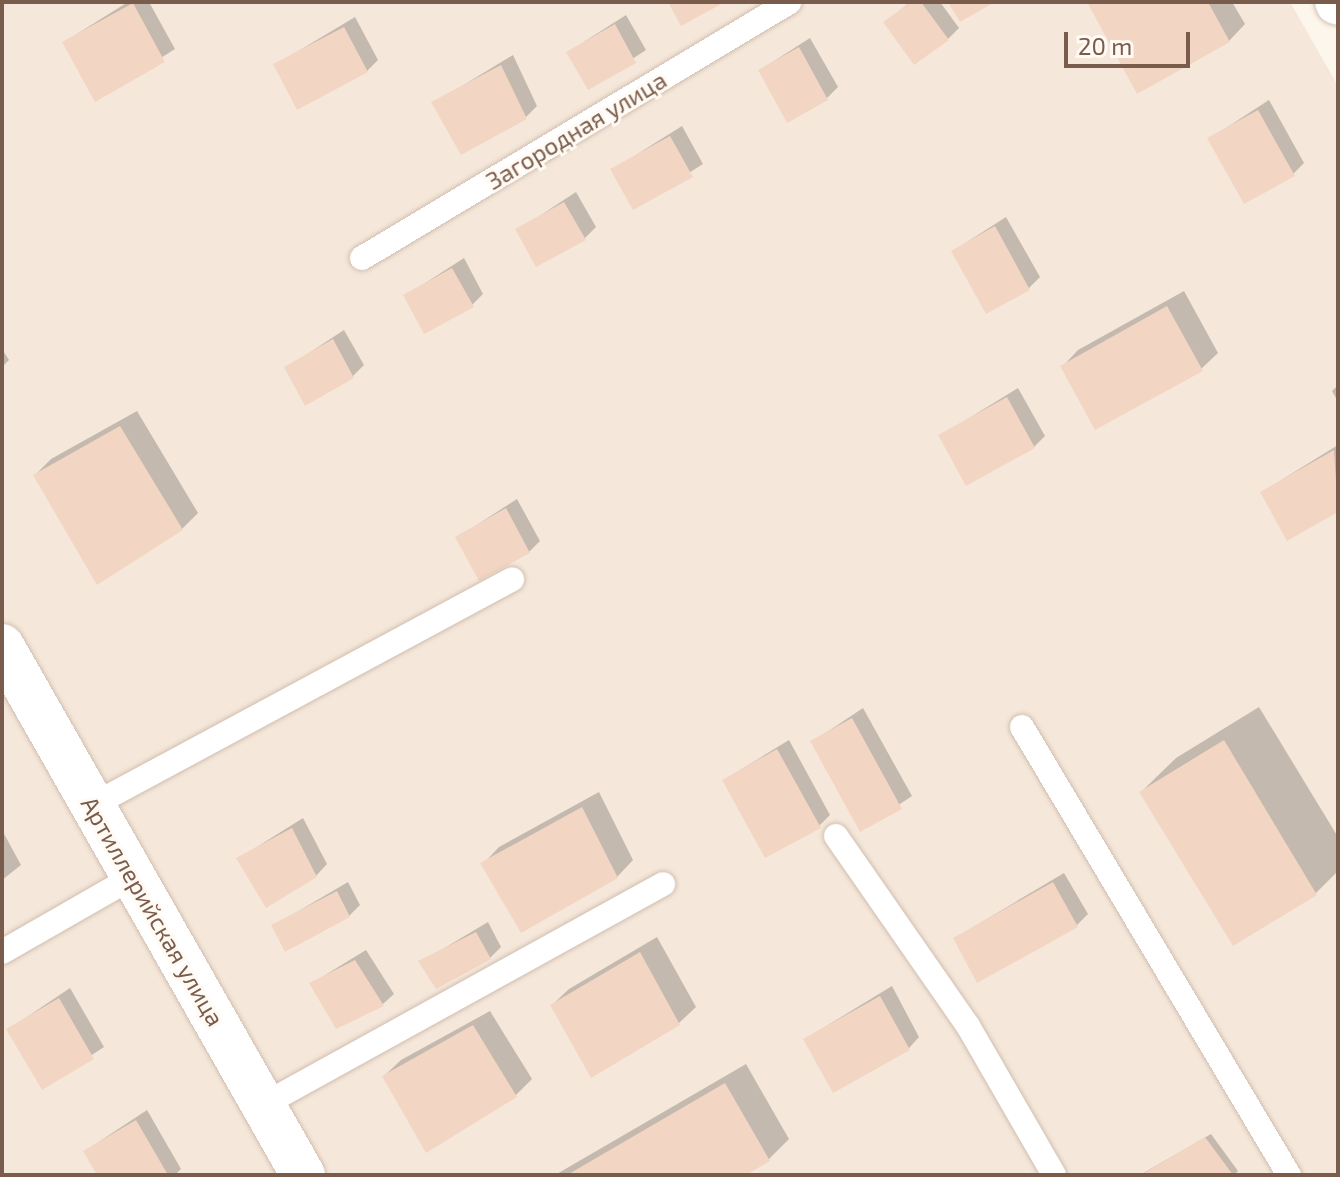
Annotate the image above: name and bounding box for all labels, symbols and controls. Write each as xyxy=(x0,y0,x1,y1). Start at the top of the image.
scale bar xyxy=(1068,16,1194,66)
text: 20 m xyxy=(1078,31,1132,60)
street label: Загородная улица xyxy=(481,65,671,195)
street label: Артиллерийская улица xyxy=(75,791,231,1031)

